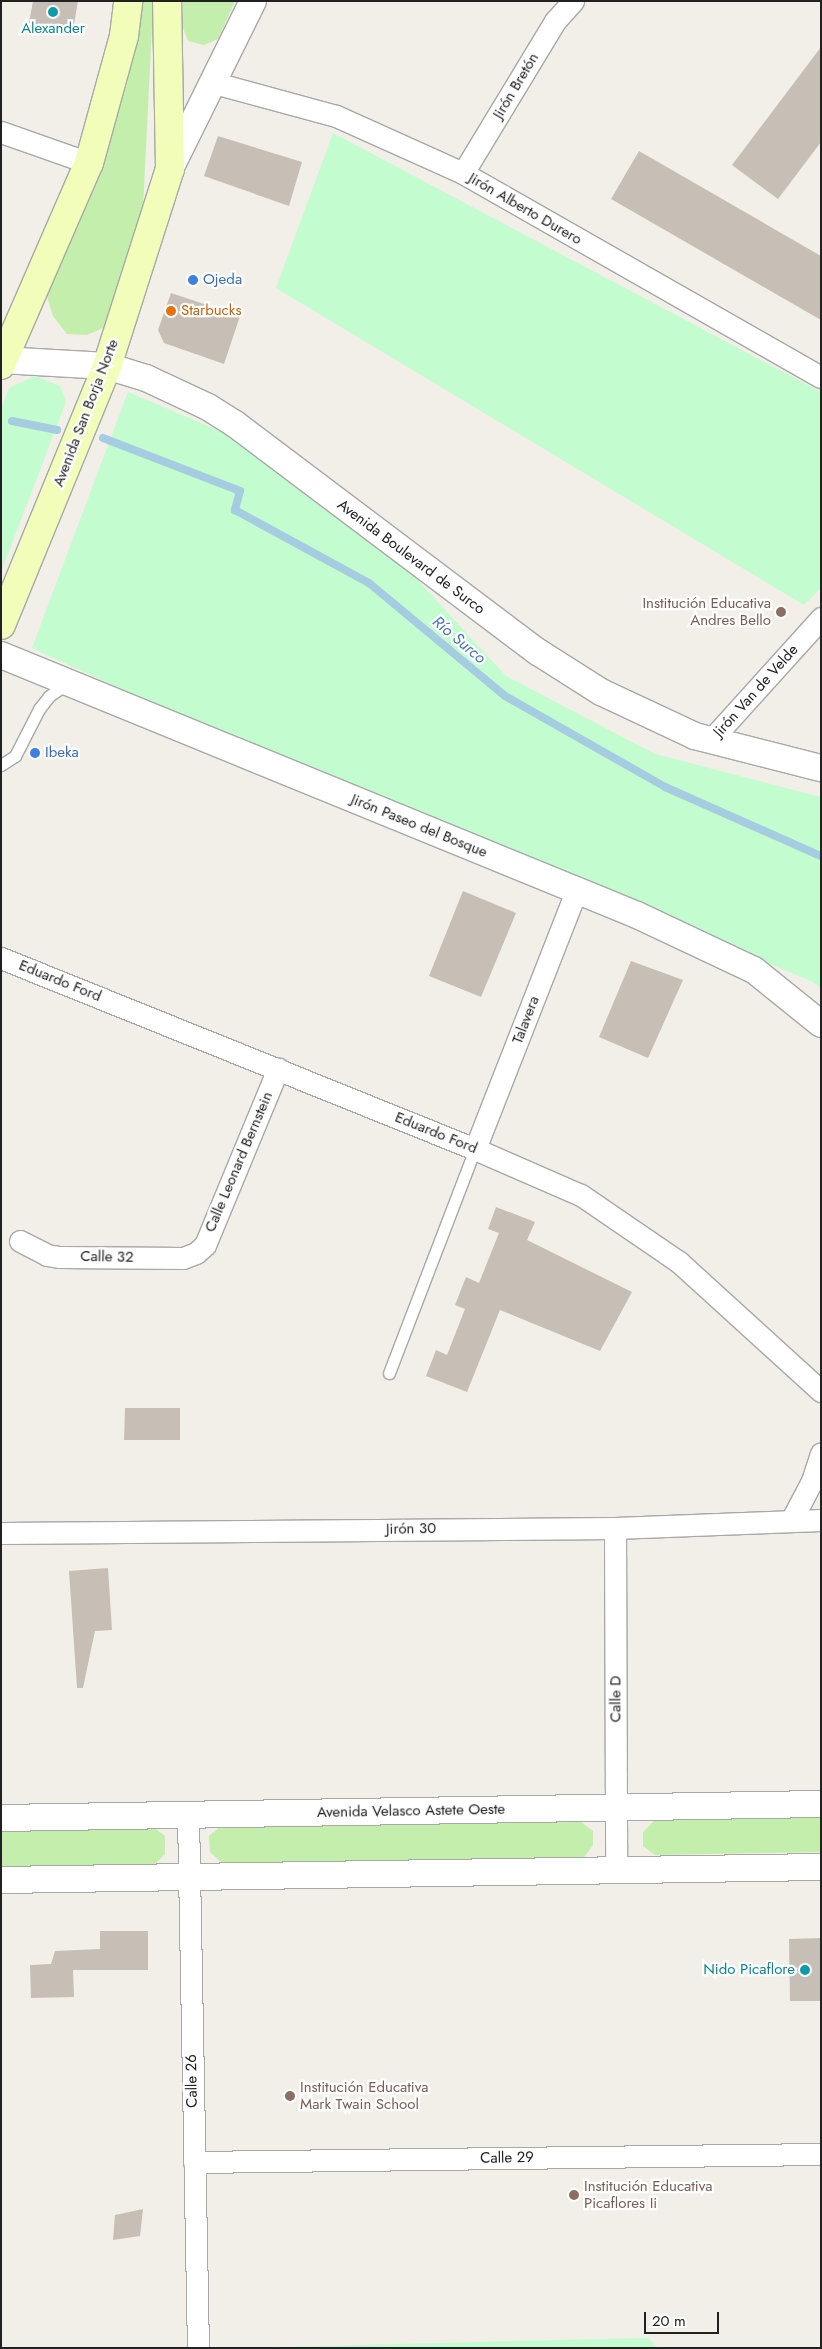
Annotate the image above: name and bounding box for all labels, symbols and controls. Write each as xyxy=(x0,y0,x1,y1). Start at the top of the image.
marker: Alexander xyxy=(47,6,59,18)
place label: Alexander xyxy=(21,20,85,38)
street label: Jirón Bretón xyxy=(489,50,543,122)
street label: Jirón Alberto Durero xyxy=(465,169,585,249)
place label: Ojeda xyxy=(203,271,242,289)
marker: Ojeda xyxy=(187,274,199,286)
place label: Starbucks xyxy=(181,302,241,320)
marker: Starbucks xyxy=(165,305,177,317)
street label: Avenida San Borja Norte xyxy=(50,337,122,489)
street label: Avenida Boulevard de Surco xyxy=(334,496,488,618)
place label: Institución Educativa Andres Bello xyxy=(642,594,771,629)
marker: Institución Educativa Andres Bello xyxy=(775,606,787,618)
water label: Río Surco xyxy=(428,612,490,668)
street label: Jirón Van de Velde xyxy=(710,641,802,741)
place label: Ibeka xyxy=(45,744,79,762)
marker: Ibeka xyxy=(29,747,41,759)
street label: Jirón Paseo del Bosque xyxy=(348,790,490,862)
street label: Eduardo Ford xyxy=(16,956,104,1006)
street label: Talavera xyxy=(509,994,543,1046)
street label: Calle Leonard Bernstein xyxy=(201,1089,277,1235)
street label: Eduardo Ford xyxy=(392,1108,480,1158)
street label: Calle 32 xyxy=(80,1248,134,1266)
street label: Jirón 30 xyxy=(386,1520,436,1538)
street label: Calle D xyxy=(607,1676,625,1722)
street label: Avenida Velasco Astete Oeste xyxy=(317,1800,505,1822)
place label: Nido Picaflore xyxy=(703,1961,795,1979)
marker: Nido Picaflore xyxy=(799,1964,811,1976)
street label: Calle 26 xyxy=(183,2054,201,2108)
place label: Institución Educativa Mark Twain School xyxy=(300,2078,429,2113)
marker: Institución Educativa Mark Twain School xyxy=(284,2090,296,2102)
street label: Calle 29 xyxy=(480,2149,534,2167)
place label: Institución Educativa Picaflores Ii xyxy=(584,2177,713,2212)
marker: Institución Educativa Picaflores Ii xyxy=(568,2189,580,2201)
scale bar xyxy=(647,2302,722,2334)
text: 20 m xyxy=(652,2310,686,2332)

